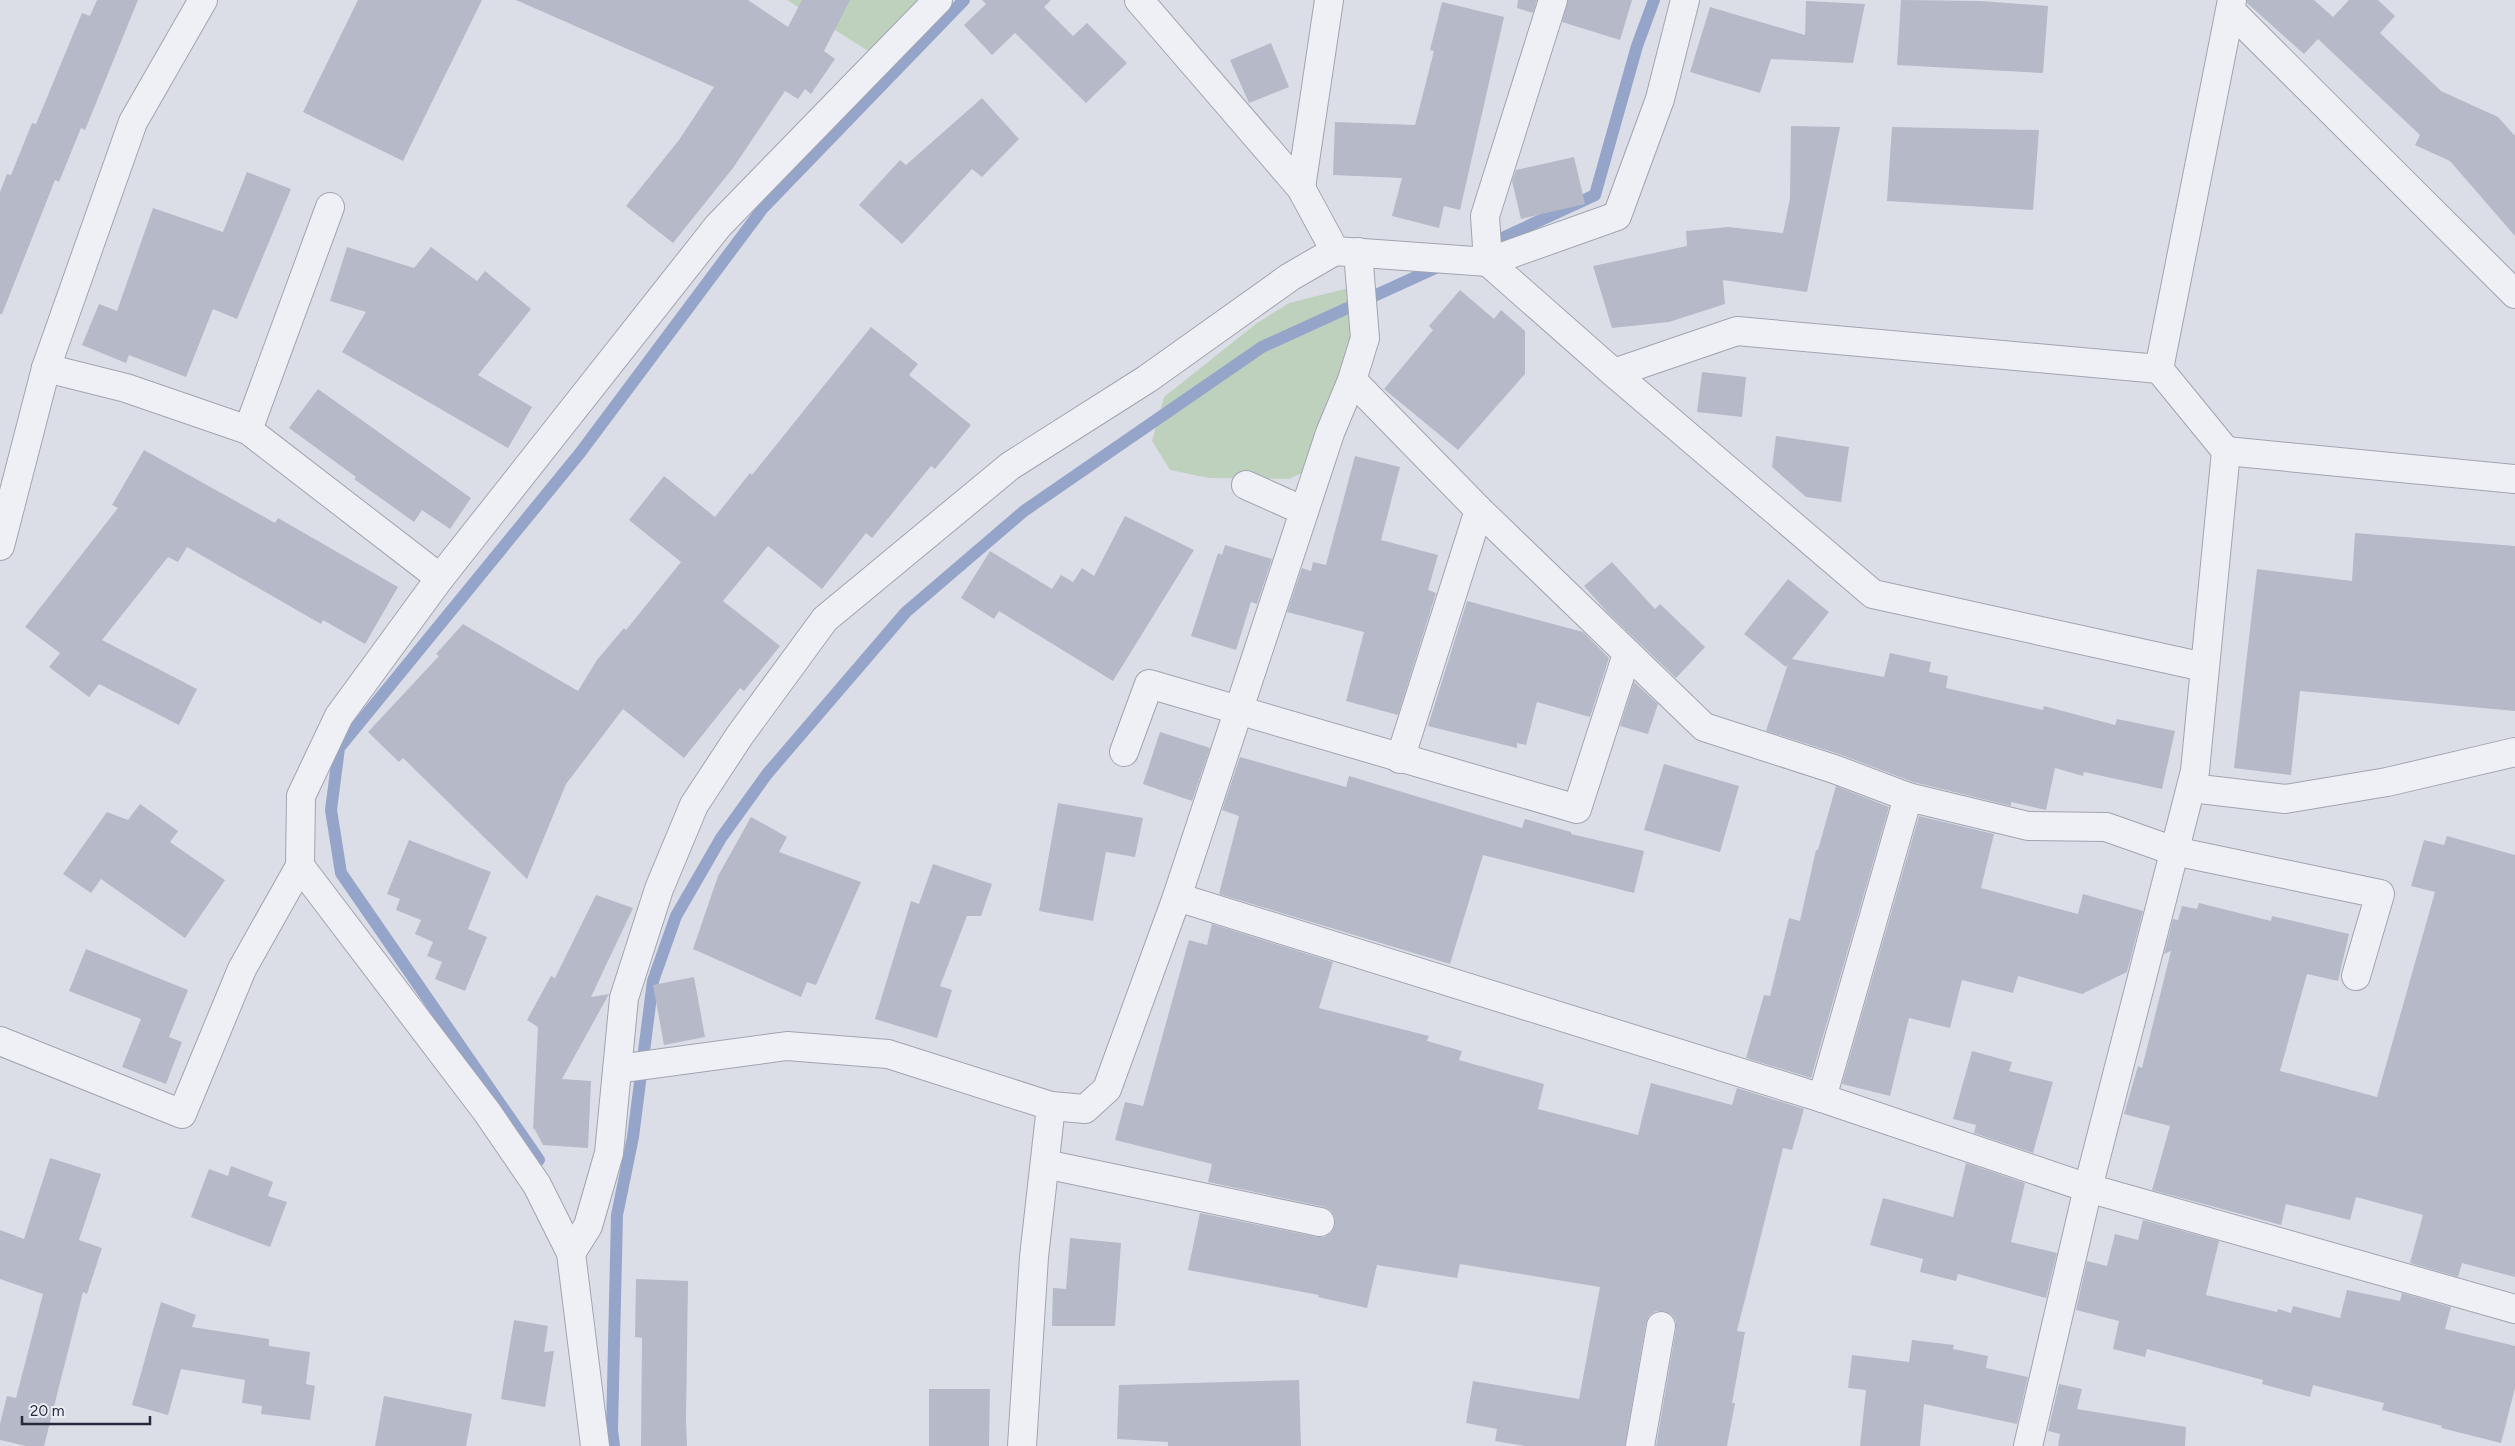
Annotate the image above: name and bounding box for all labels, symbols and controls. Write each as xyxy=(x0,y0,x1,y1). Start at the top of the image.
scale bar xyxy=(22,1394,150,1426)
text: 20 m xyxy=(30,1402,64,1420)

